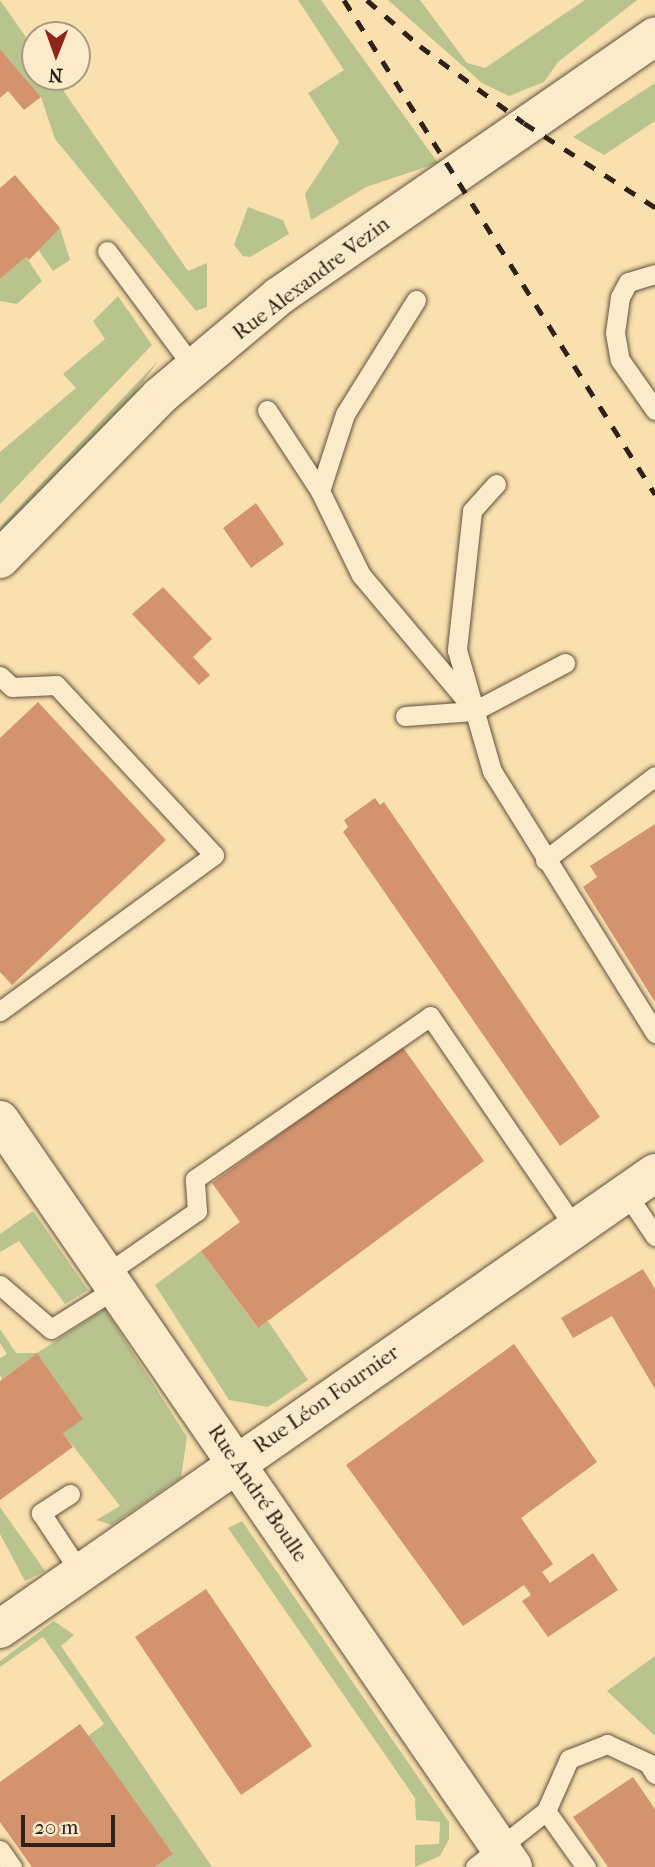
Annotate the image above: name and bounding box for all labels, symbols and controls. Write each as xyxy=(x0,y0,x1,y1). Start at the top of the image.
north arrow xyxy=(21,21,91,91)
text: N xyxy=(48,64,63,86)
street label: Rue Alexandre Vezin xyxy=(228,211,394,345)
street label: Rue Léon Fournier xyxy=(248,1339,404,1459)
street label: Rue André Boulle xyxy=(203,1420,313,1566)
scale bar xyxy=(24,1800,119,1844)
text: 20 m xyxy=(34,1815,78,1839)

